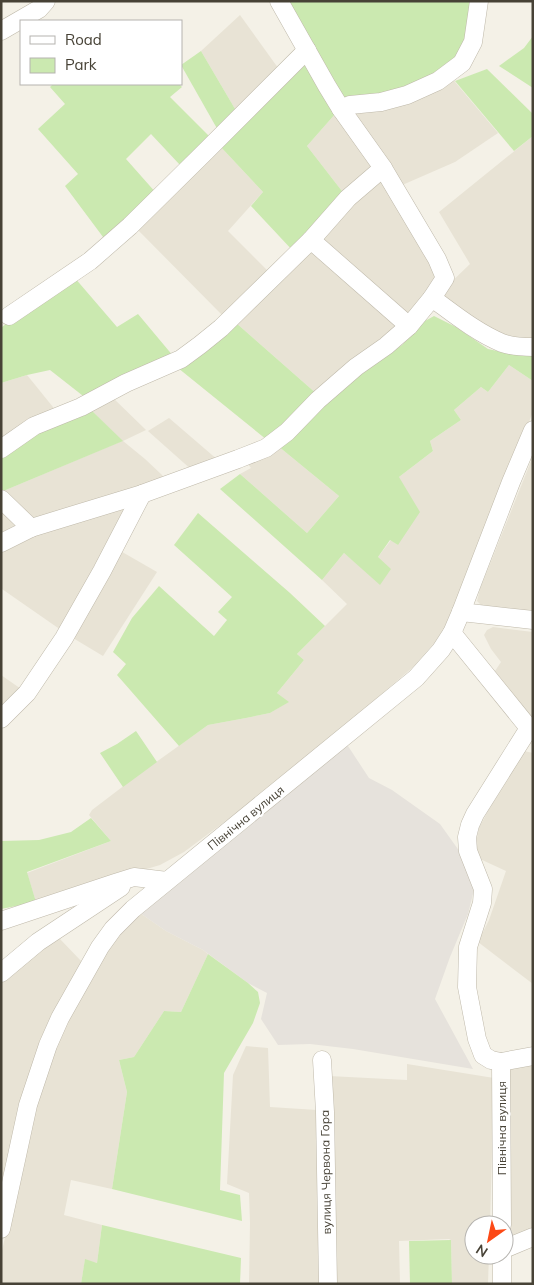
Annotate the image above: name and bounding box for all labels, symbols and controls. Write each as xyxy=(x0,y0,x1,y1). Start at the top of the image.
legend xyxy=(20,20,182,85)
text: Road xyxy=(65,30,102,49)
text: Park xyxy=(65,55,97,74)
street label: Північна вулиця xyxy=(204,782,287,853)
street label: Північна вулиця xyxy=(494,1081,509,1175)
street label: вулиця Червона Гора xyxy=(317,1110,334,1234)
north arrow xyxy=(464,1215,514,1265)
text: N xyxy=(473,1240,491,1261)

